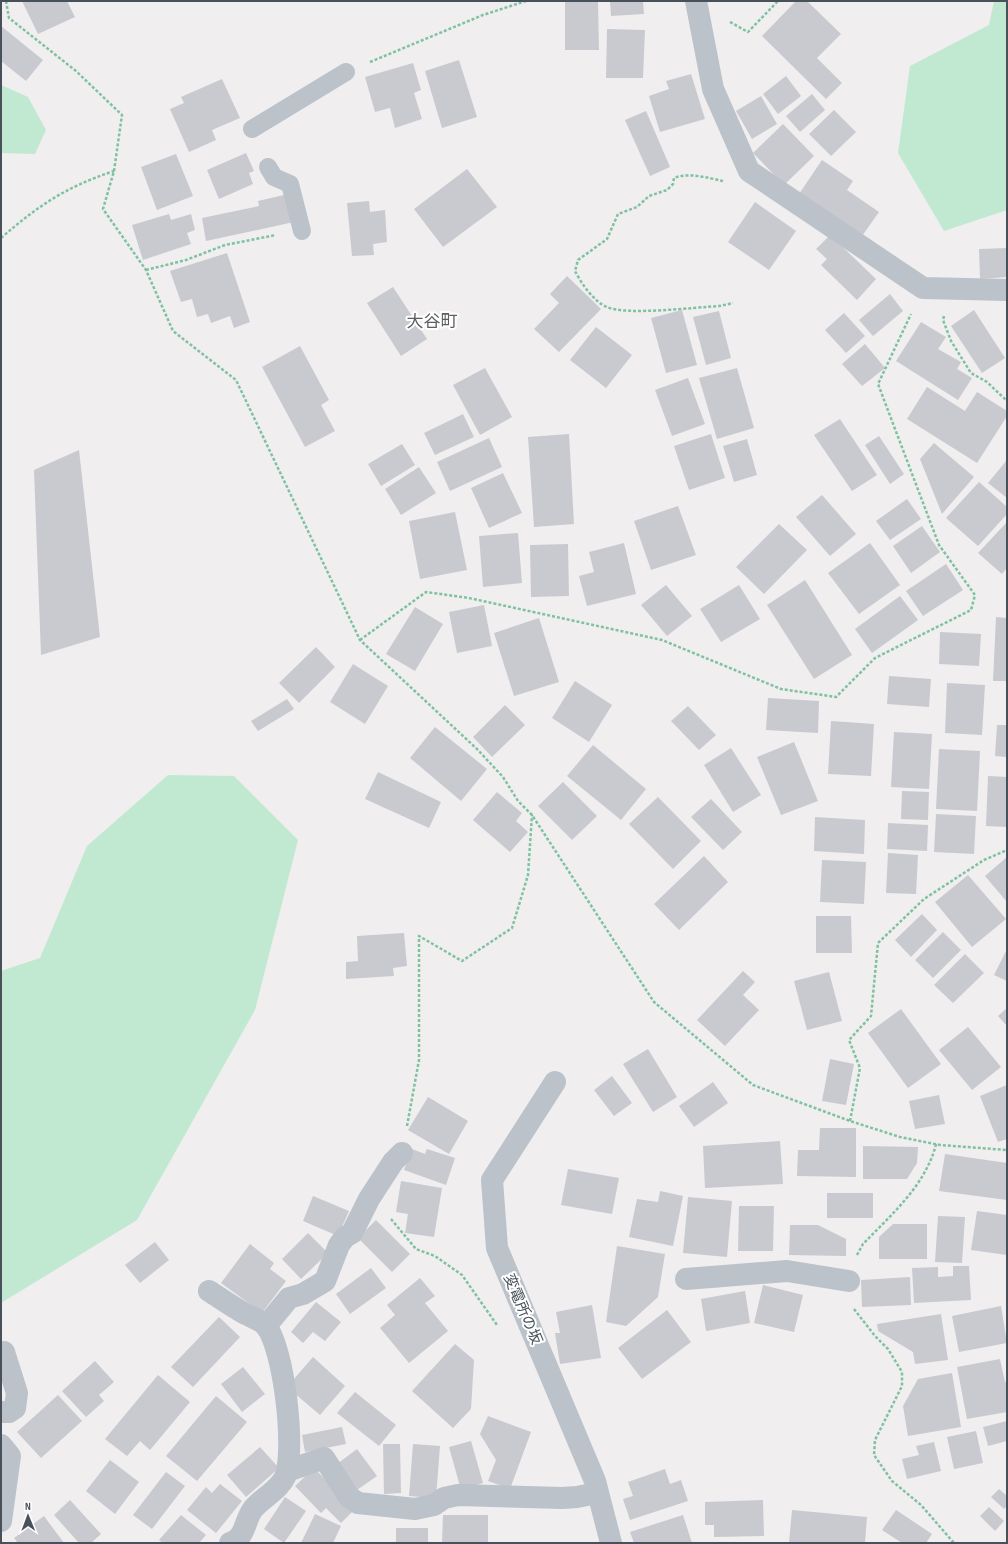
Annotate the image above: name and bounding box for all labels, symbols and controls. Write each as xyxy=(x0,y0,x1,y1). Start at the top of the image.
district label: 大谷町 xyxy=(407,312,458,332)
street label: 変電所の坂 xyxy=(499,1271,546,1347)
north arrow xyxy=(8,1496,48,1536)
text: N xyxy=(25,1500,31,1513)

